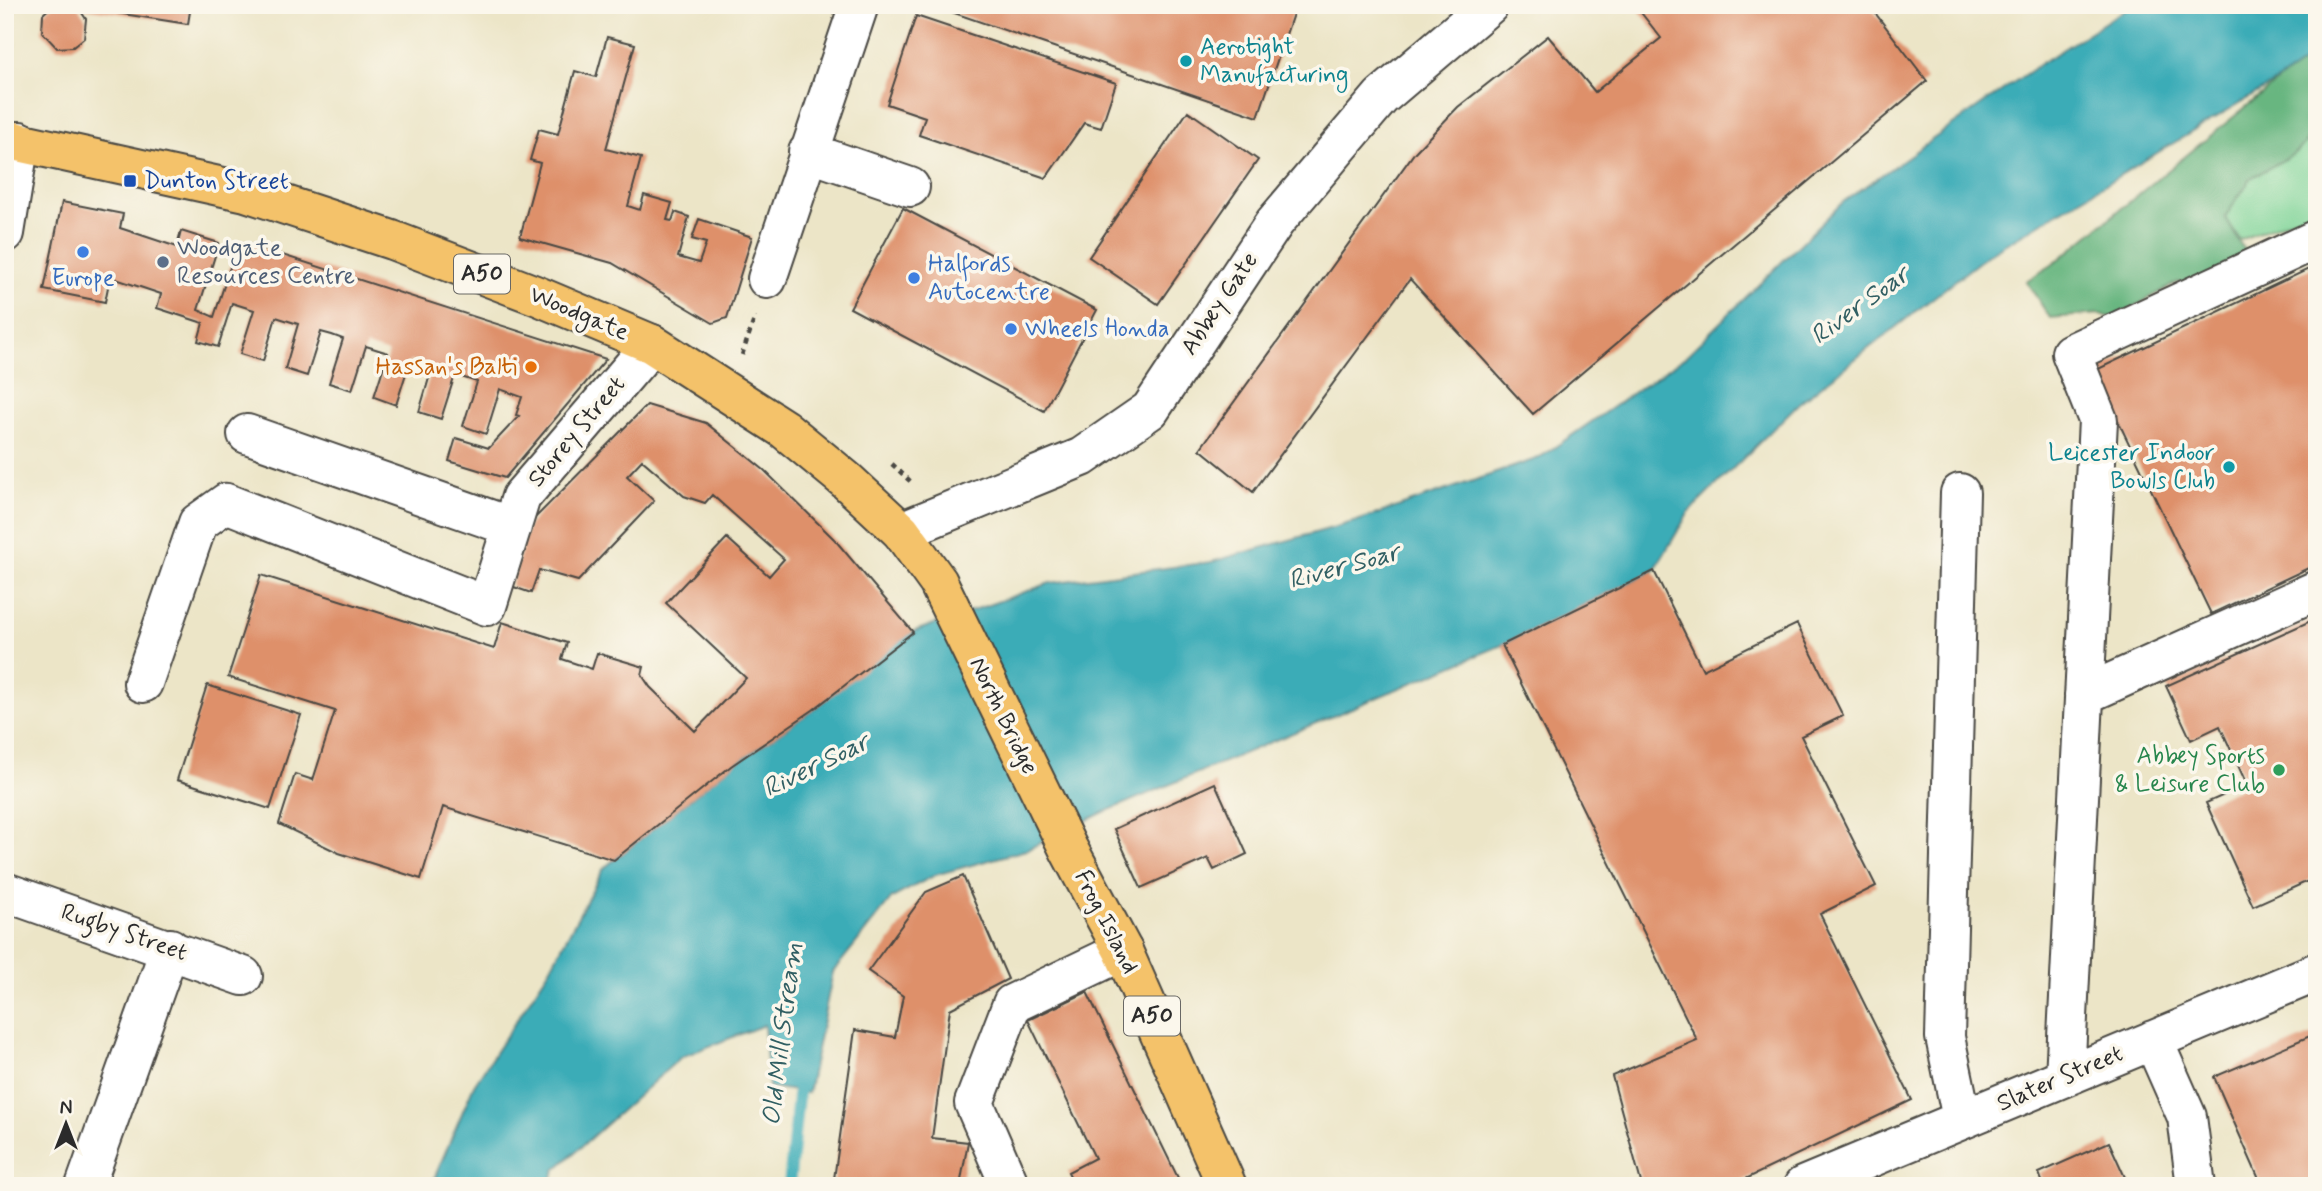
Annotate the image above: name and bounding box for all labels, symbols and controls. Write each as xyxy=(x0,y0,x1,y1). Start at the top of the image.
place label: Aerotight Manufacturing xyxy=(1200,32,1348,93)
marker: Aerotight Manufacturing xyxy=(1178,53,1194,69)
place label: Dunton Street xyxy=(144,166,289,197)
marker: Dunton Street xyxy=(122,173,138,189)
place label: Woodgate Resources Centre xyxy=(177,233,355,292)
marker: Europe xyxy=(75,244,91,260)
street label: Abbey Gate xyxy=(1174,246,1266,362)
place label: Halfords Autocentre xyxy=(928,249,1050,308)
marker: Woodgate Resources Centre xyxy=(155,254,171,270)
road number: A50 xyxy=(454,255,510,294)
water label: River Soar xyxy=(1804,257,1918,353)
place label: Europe xyxy=(52,263,115,294)
marker: Halfords Autocentre xyxy=(906,270,922,286)
street label: Woodgate xyxy=(524,279,633,351)
place label: Wheels Honda xyxy=(1025,314,1170,345)
marker: Wheels Honda xyxy=(1003,321,1019,337)
place label: Hassan's Balti xyxy=(376,352,517,383)
marker: Hassan's Balti xyxy=(523,359,539,375)
street label: Storey Street xyxy=(521,370,633,494)
place label: Leicester Indoor Bowls Club xyxy=(2048,438,2215,497)
marker: Leicester Indoor Bowls Club xyxy=(2221,459,2237,475)
water label: River Soar xyxy=(1285,535,1406,598)
street label: North Bridge xyxy=(961,652,1045,780)
water label: River Soar xyxy=(758,725,877,806)
place label: Abbey Sports & Leisure Club xyxy=(2115,741,2265,800)
marker: Abbey Sports & Leisure Club xyxy=(2271,762,2287,778)
street label: Frog Island xyxy=(1067,865,1145,979)
street label: Rugby Street xyxy=(56,897,191,972)
water label: Old Mill Stream xyxy=(755,941,811,1127)
road number: A50 xyxy=(1124,996,1180,1036)
street label: Slater Street xyxy=(1992,1039,2128,1119)
north arrow xyxy=(32,1090,102,1160)
text: N xyxy=(60,1096,72,1121)

